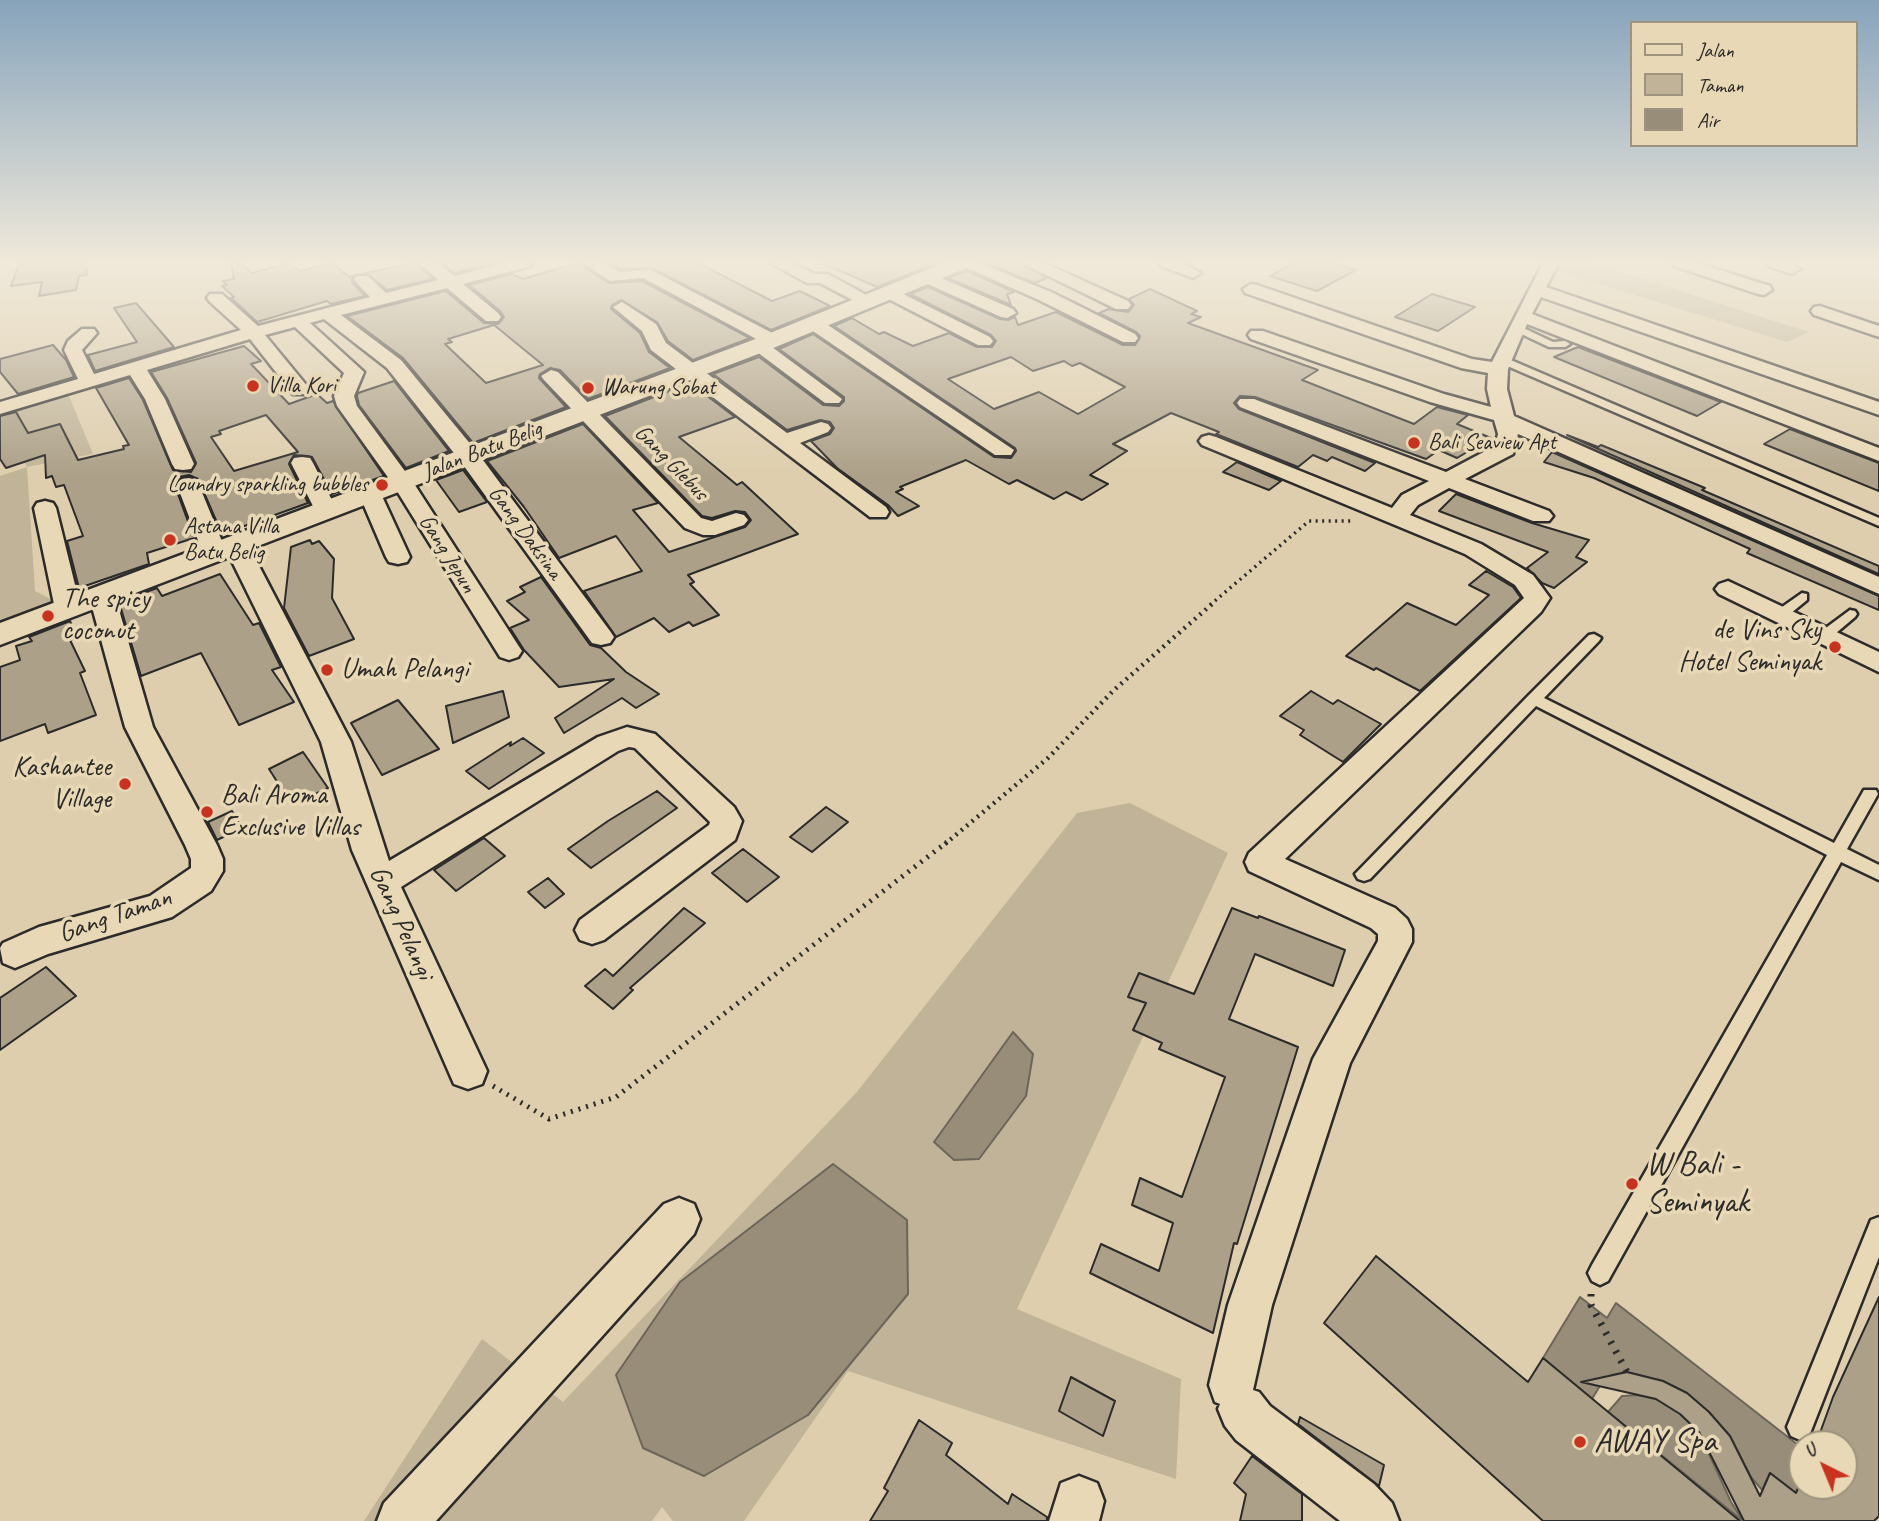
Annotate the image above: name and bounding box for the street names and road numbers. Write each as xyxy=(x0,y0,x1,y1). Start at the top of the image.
street label: Jalan Batu Belig xyxy=(418,416,546,486)
street label: Gang Glebus xyxy=(628,419,714,507)
street label: Gang Daksina xyxy=(482,481,568,585)
street label: Gang Jepun xyxy=(412,510,482,598)
street label: Gang Pelangi xyxy=(361,861,441,985)
street label: Gang Taman xyxy=(54,881,176,951)

